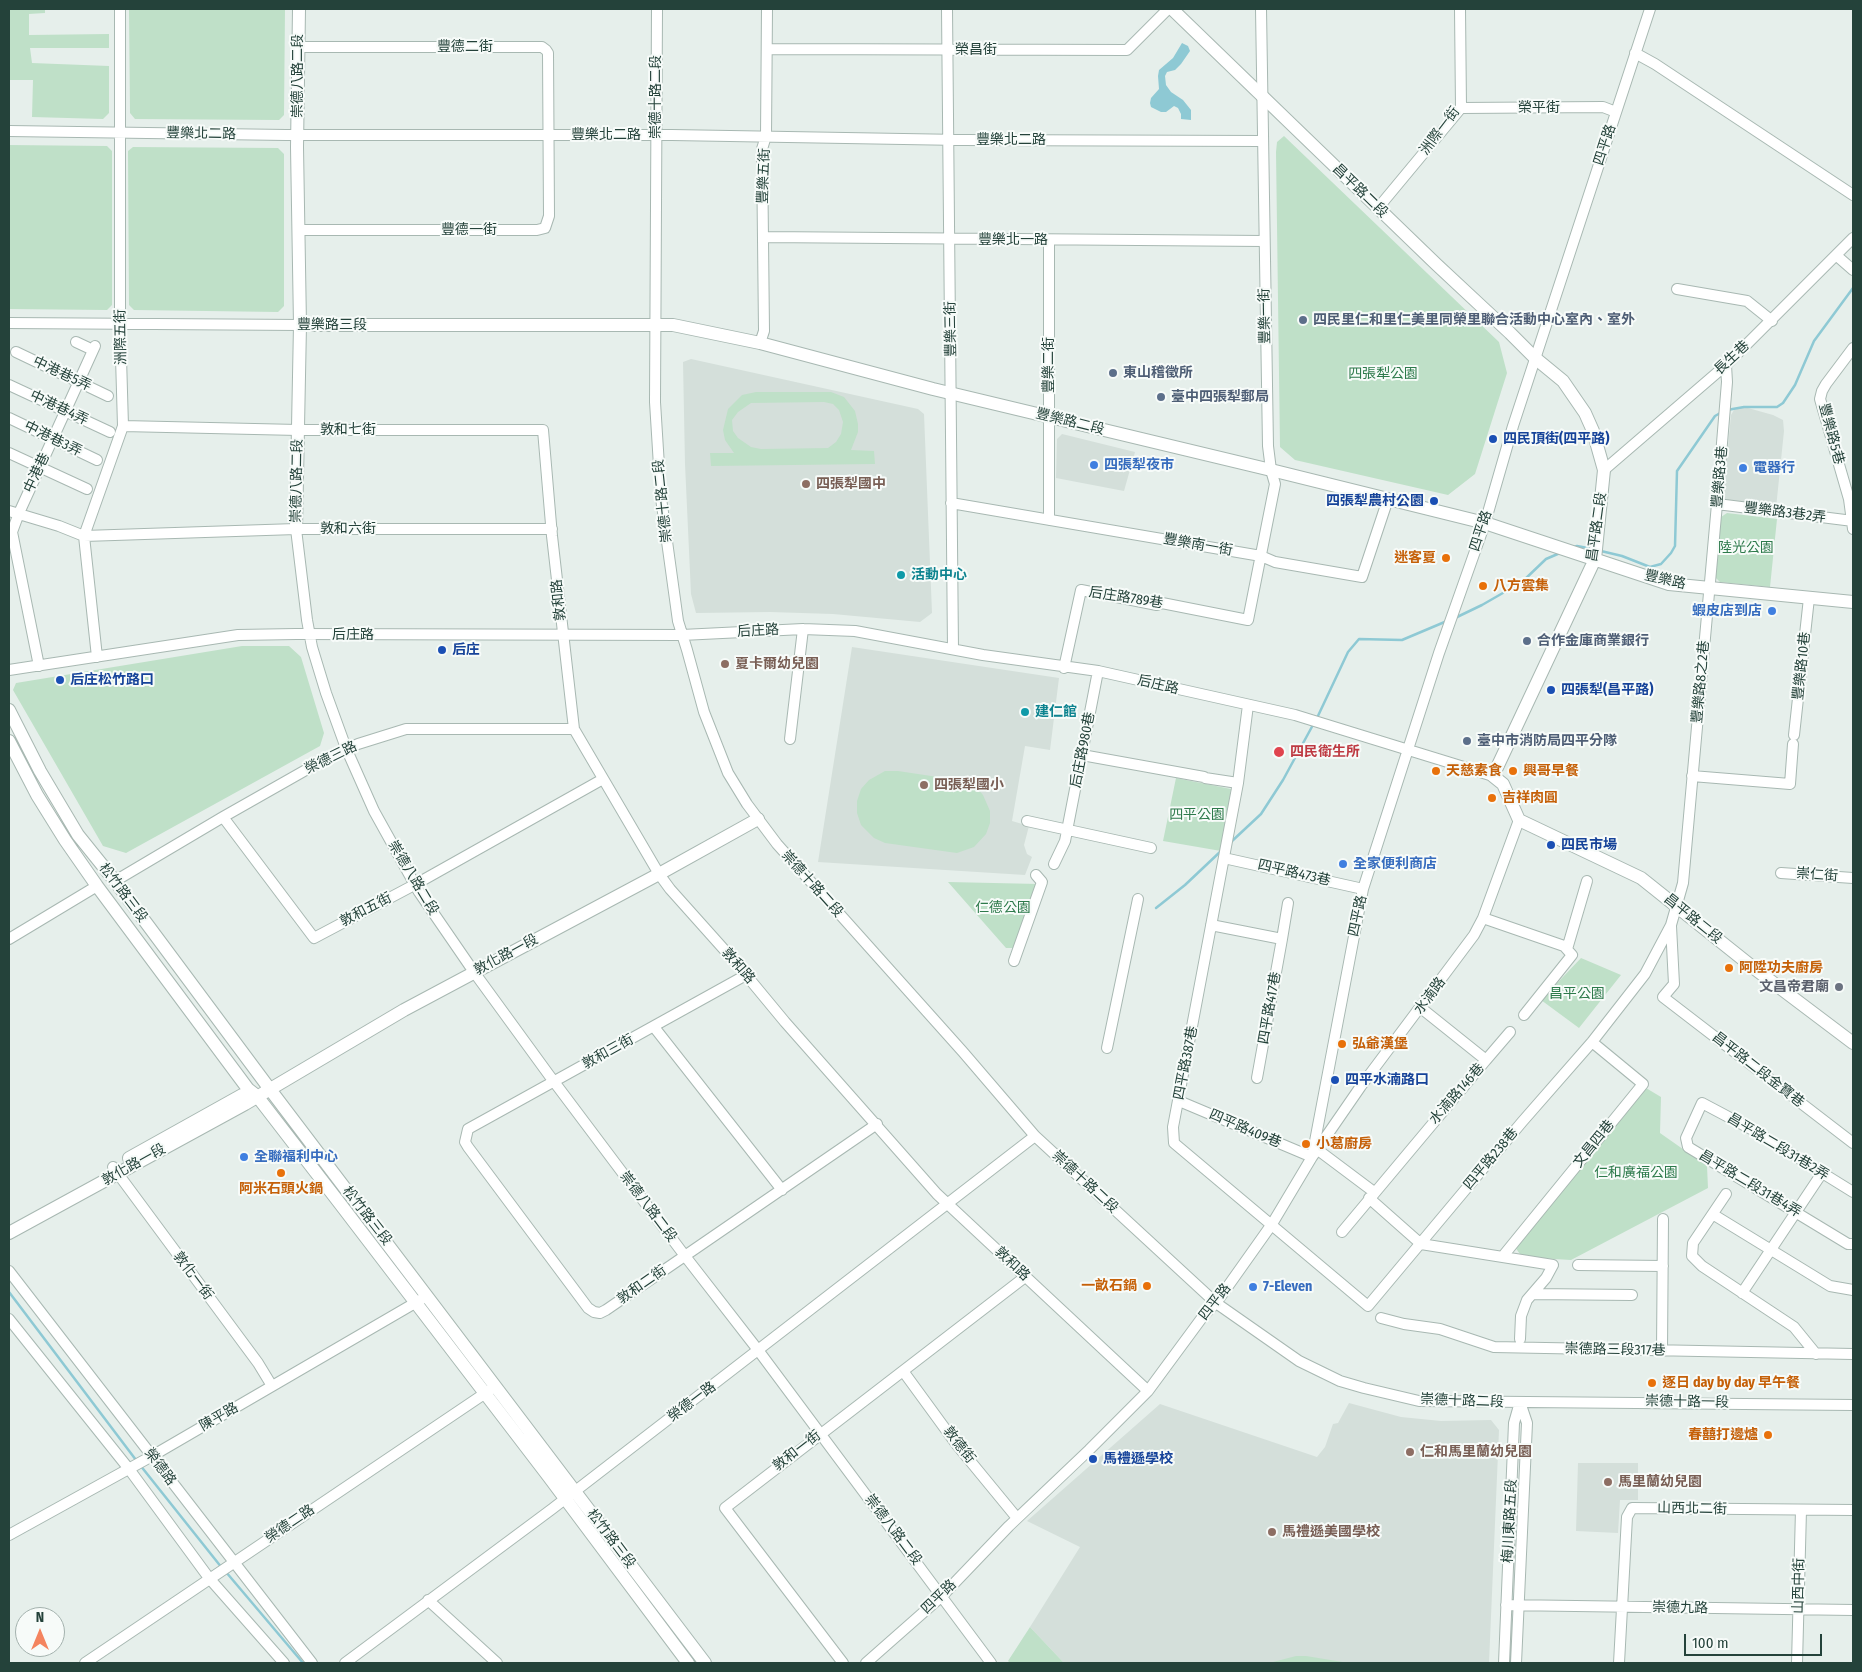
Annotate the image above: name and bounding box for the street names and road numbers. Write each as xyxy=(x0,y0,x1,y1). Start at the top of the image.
street label: 崇德八路二段 xyxy=(290,34,306,118)
street label: 豐德二街 xyxy=(437,39,493,55)
street label: 榮昌街 xyxy=(955,42,997,58)
street label: 崇德十路二段 xyxy=(648,55,664,139)
street label: 榮平街 xyxy=(1518,100,1560,116)
street label: 洲際一街 xyxy=(1416,104,1464,158)
street label: 四平路 xyxy=(1591,122,1619,168)
street label: 豐樂北二路 xyxy=(166,125,236,143)
street label: 豐樂北二路 xyxy=(571,127,641,143)
street label: 豐樂北二路 xyxy=(976,132,1046,148)
street label: 豐樂五街 xyxy=(755,148,773,204)
street label: 昌平路二段 xyxy=(1329,161,1391,221)
street label: 豐德一街 xyxy=(441,222,497,238)
street label: 豐樂北一路 xyxy=(978,232,1048,248)
street label: 豐樂一街 xyxy=(1256,288,1274,344)
street label: 豐樂三街 xyxy=(942,301,960,357)
street label: 洲際五街 xyxy=(112,309,130,365)
street label: 豐樂路三段 xyxy=(297,317,367,333)
street label: 豐樂二街 xyxy=(1041,337,1057,393)
street label: 長生巷 xyxy=(1711,338,1753,378)
street label: 中港巷5弄 xyxy=(30,353,94,395)
street label: 中港巷4弄 xyxy=(27,387,91,429)
street label: 豐樂路5巷 xyxy=(1815,402,1847,466)
street label: 豐樂路二段 xyxy=(1034,405,1106,439)
street label: 中港巷3弄 xyxy=(21,418,85,460)
street label: 敦和七街 xyxy=(320,422,376,438)
street label: 崇德八路二段 xyxy=(288,439,306,523)
street label: 豐樂路3巷 xyxy=(1709,445,1731,509)
street label: 中港巷 xyxy=(21,450,53,496)
street label: 崇德十路二段 xyxy=(650,458,676,544)
street label: 昌平路二段 xyxy=(1584,491,1610,563)
street label: 豐樂路3巷2弄 xyxy=(1743,500,1827,526)
street label: 四平路 xyxy=(1467,508,1495,554)
street label: 敦和六街 xyxy=(320,521,376,537)
street label: 豐樂南一街 xyxy=(1162,531,1234,559)
street label: 豐樂路 xyxy=(1643,567,1687,593)
street label: 敦和路 xyxy=(548,578,570,622)
street label: 后庄路789巷 xyxy=(1088,584,1164,612)
street label: 后庄路 xyxy=(737,622,779,640)
street label: 后庄路 xyxy=(332,627,374,643)
street label: 豐樂路10巷 xyxy=(1790,631,1814,701)
street label: 豐樂路8之2巷 xyxy=(1689,640,1713,724)
street label: 后庄路 xyxy=(1136,672,1180,698)
street label: 后庄路980巷 xyxy=(1067,711,1099,789)
street label: 榮德三路 xyxy=(302,738,360,778)
street label: 崇德八路二段 xyxy=(384,838,442,918)
street label: 崇德十路二段 xyxy=(778,847,846,921)
street label: 四平路473巷 xyxy=(1256,856,1332,890)
street label: 松竹路三段 xyxy=(95,860,151,926)
street label: 崇仁街 xyxy=(1795,865,1839,885)
street label: 敦和五街 xyxy=(337,889,395,931)
street label: 昌平路二段 xyxy=(1661,890,1725,948)
street label: 四平路 xyxy=(1345,894,1371,938)
street label: 敦化路一段 xyxy=(471,931,541,979)
street label: 敦和路 xyxy=(718,945,758,987)
street label: 四平路417巷 xyxy=(1255,971,1285,1045)
street label: 水湳路 xyxy=(1411,974,1449,1018)
street label: 四平路387巷 xyxy=(1171,1025,1201,1101)
street label: 昌平路二段金寶巷 xyxy=(1709,1029,1807,1111)
street label: 敦和三街 xyxy=(579,1031,637,1073)
street label: 水湳路146巷 xyxy=(1426,1060,1488,1128)
street label: 四平路409巷 xyxy=(1206,1106,1284,1152)
street label: 昌平路二段31巷2弄 xyxy=(1724,1110,1832,1184)
street label: 文昌四巷 xyxy=(1570,1117,1618,1171)
street label: 四平路238巷 xyxy=(1460,1125,1522,1193)
street label: 敦化路一段 xyxy=(99,1141,169,1189)
street label: 崇德十路二段 xyxy=(1049,1147,1121,1217)
street label: 昌平路二段31巷4弄 xyxy=(1696,1147,1804,1221)
street label: 崇德八路二段 xyxy=(616,1168,680,1246)
street label: 松竹路三段 xyxy=(339,1183,395,1249)
street label: 敦和路 xyxy=(991,1244,1033,1284)
street label: 敦化一街 xyxy=(169,1249,217,1303)
street label: 敦和二街 xyxy=(614,1262,670,1308)
street label: 四平路 xyxy=(1195,1280,1235,1324)
street label: 崇德路三段317巷 xyxy=(1564,1341,1666,1359)
street label: 榮德一路 xyxy=(665,1378,719,1426)
street label: 崇德十路二段 xyxy=(1420,1391,1504,1411)
street label: 崇德十路一段 xyxy=(1645,1393,1729,1411)
street label: 陳平路 xyxy=(197,1399,241,1435)
street label: 敦德街 xyxy=(939,1423,979,1467)
street label: 敦和一街 xyxy=(770,1427,824,1475)
street label: 榮德路 xyxy=(141,1445,179,1489)
street label: 梅川東路五段 xyxy=(1499,1479,1521,1563)
street label: 崇德八路二段 xyxy=(861,1491,925,1569)
street label: 山西北二街 xyxy=(1657,1500,1727,1518)
street label: 榮德二路 xyxy=(262,1501,318,1547)
street label: 松竹路三段 xyxy=(583,1506,639,1572)
street label: 山西中街 xyxy=(1790,1558,1808,1614)
street label: 四平路 xyxy=(918,1576,960,1618)
street label: 崇德九路 xyxy=(1652,1599,1708,1617)

